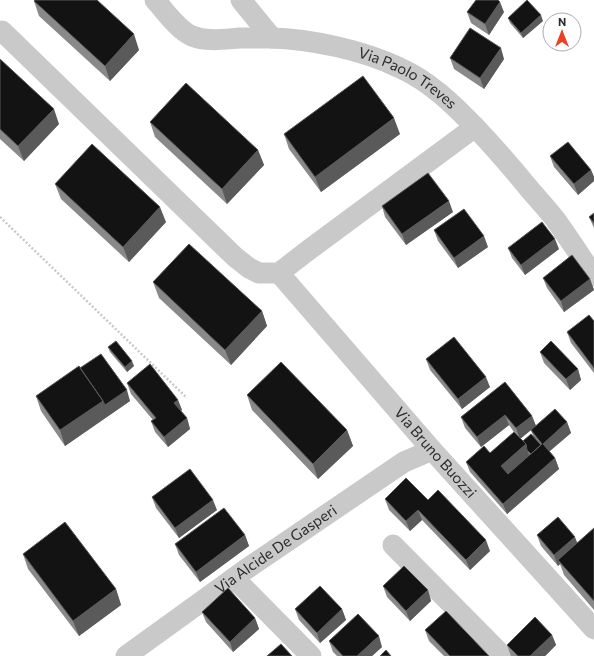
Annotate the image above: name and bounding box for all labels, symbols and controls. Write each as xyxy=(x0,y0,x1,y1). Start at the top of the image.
north arrow xyxy=(542,12,582,52)
text: N xyxy=(558,15,566,28)
street label: Via Paolo Treves xyxy=(356,43,461,112)
street label: Via Bruno Buozzi xyxy=(391,403,481,501)
street label: Via Alcide De Gasperi xyxy=(211,500,340,597)

